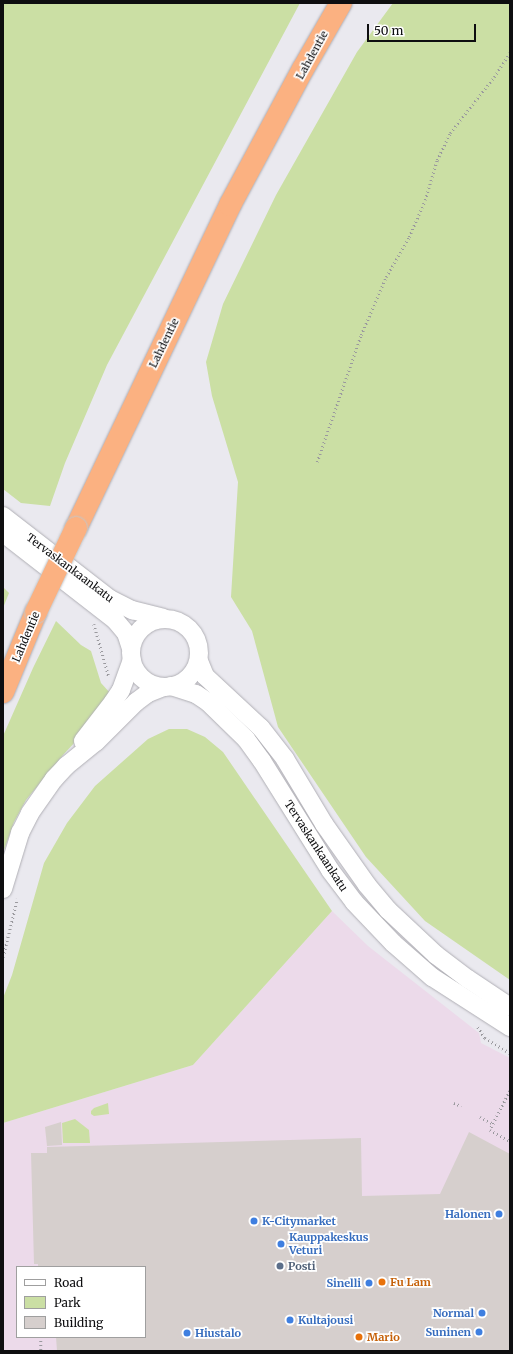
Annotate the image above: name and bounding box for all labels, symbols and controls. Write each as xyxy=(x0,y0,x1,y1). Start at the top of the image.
scale bar xyxy=(369,16,478,42)
text: 50 m xyxy=(374,23,403,38)
street label: Lahdentie xyxy=(293,28,331,82)
street label: Lahdentie xyxy=(146,316,182,370)
street label: Tervaskankaankatu xyxy=(24,531,116,605)
street label: Lahdentie xyxy=(9,610,43,664)
street label: Tervaskankaankatu xyxy=(282,798,350,894)
place label: Halonen xyxy=(445,1207,491,1221)
marker: Halonen xyxy=(494,1209,504,1219)
place label: K-Citymarket xyxy=(262,1214,336,1228)
marker: K-Citymarket xyxy=(249,1216,259,1226)
place label: Kauppakeskus Veturi xyxy=(289,1231,368,1257)
marker: Kauppakeskus Veturi xyxy=(276,1239,286,1249)
place label: Posti xyxy=(288,1259,316,1273)
marker: Posti xyxy=(275,1261,285,1271)
legend xyxy=(16,1266,146,1338)
text: Road xyxy=(54,1275,83,1290)
place label: Fu Lam xyxy=(390,1275,431,1289)
place label: Sinelli xyxy=(327,1276,361,1290)
marker: Fu Lam xyxy=(377,1277,387,1287)
marker: Sinelli xyxy=(364,1278,374,1288)
text: Park xyxy=(54,1295,81,1310)
place label: Normal xyxy=(433,1306,474,1320)
marker: Normal xyxy=(477,1308,487,1318)
place label: Kultajousi xyxy=(298,1313,353,1327)
text: Building xyxy=(54,1315,103,1330)
marker: Kultajousi xyxy=(285,1315,295,1325)
place label: Suninen xyxy=(425,1325,471,1339)
place label: Hiustalo xyxy=(195,1326,241,1340)
marker: Suninen xyxy=(474,1327,484,1337)
marker: Hiustalo xyxy=(182,1328,192,1338)
place label: Mario xyxy=(367,1330,400,1344)
marker: Mario xyxy=(354,1332,364,1342)

